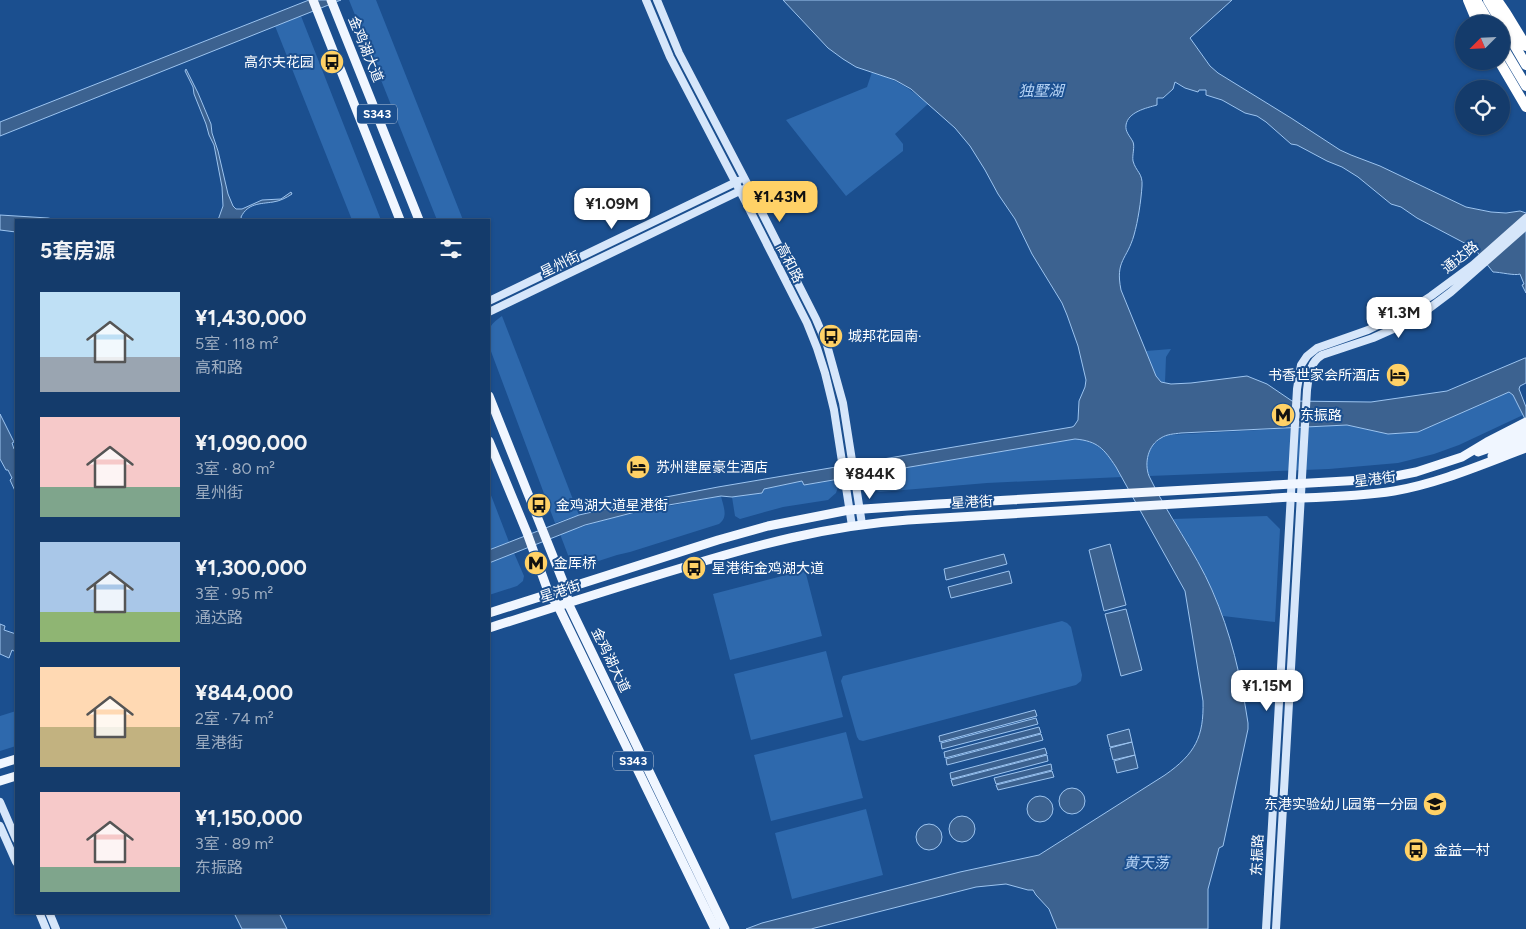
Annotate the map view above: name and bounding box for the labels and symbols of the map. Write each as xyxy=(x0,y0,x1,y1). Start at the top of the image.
street label: 金鸡湖大道 xyxy=(345,14,387,85)
north arrow xyxy=(1455,15,1510,70)
bus stop icon: 高尔夫花园 xyxy=(319,49,345,75)
place label: 高尔夫花园 xyxy=(244,54,314,71)
water label: 独墅湖 xyxy=(1018,82,1065,100)
road number: S343 xyxy=(357,105,397,124)
pin: ¥1.43M xyxy=(739,180,821,223)
pin: ¥1.09M xyxy=(571,188,653,230)
street label: 通达路 xyxy=(1439,238,1482,277)
street label: 高和路 xyxy=(772,241,807,286)
street label: 星州街 xyxy=(538,248,583,281)
pin: ¥1.3M xyxy=(1364,296,1434,339)
bus stop icon: 城邦花园南· xyxy=(818,323,844,349)
place label: 城邦花园南· xyxy=(848,328,922,345)
hotel icon: 书香世家会所酒店 xyxy=(1385,362,1411,388)
place label: 书香世家会所酒店 xyxy=(1268,367,1380,384)
metro station icon: 东振路 xyxy=(1270,402,1296,428)
place label: 东振路 xyxy=(1300,407,1342,424)
hotel icon: 苏州建屋豪生酒店 xyxy=(625,454,651,480)
pin: ¥844K xyxy=(835,458,905,500)
place label: 苏州建屋豪生酒店 xyxy=(656,459,768,476)
street label: 星港街 xyxy=(1353,469,1397,490)
bus stop icon: 金鸡湖大道星港街 xyxy=(526,492,552,518)
street label: 星港街 xyxy=(951,493,993,512)
place label: 金鸡湖大道星港街 xyxy=(556,497,668,514)
metro station icon: 金厍桥 xyxy=(523,550,549,576)
place label: 金厍桥 xyxy=(554,555,596,572)
bus stop icon: 星港街金鸡湖大道 xyxy=(681,555,707,581)
place label: 星港街金鸡湖大道 xyxy=(712,560,824,577)
street label: 星港街 xyxy=(538,577,583,606)
street label: 金鸡湖大道 xyxy=(588,625,634,695)
pin: ¥1.15M xyxy=(1226,670,1308,712)
road number: S343 xyxy=(613,751,653,770)
school or university icon: 东港实验幼儿园第一分园 xyxy=(1422,791,1448,817)
place label: 东港实验幼儿园第一分园 xyxy=(1264,796,1418,813)
street label: 东振路 xyxy=(1248,834,1267,876)
bus stop icon: 金益一村 xyxy=(1403,837,1429,863)
place label: 金益一村 xyxy=(1434,842,1490,859)
water label: 黄天荡 xyxy=(1123,854,1171,872)

